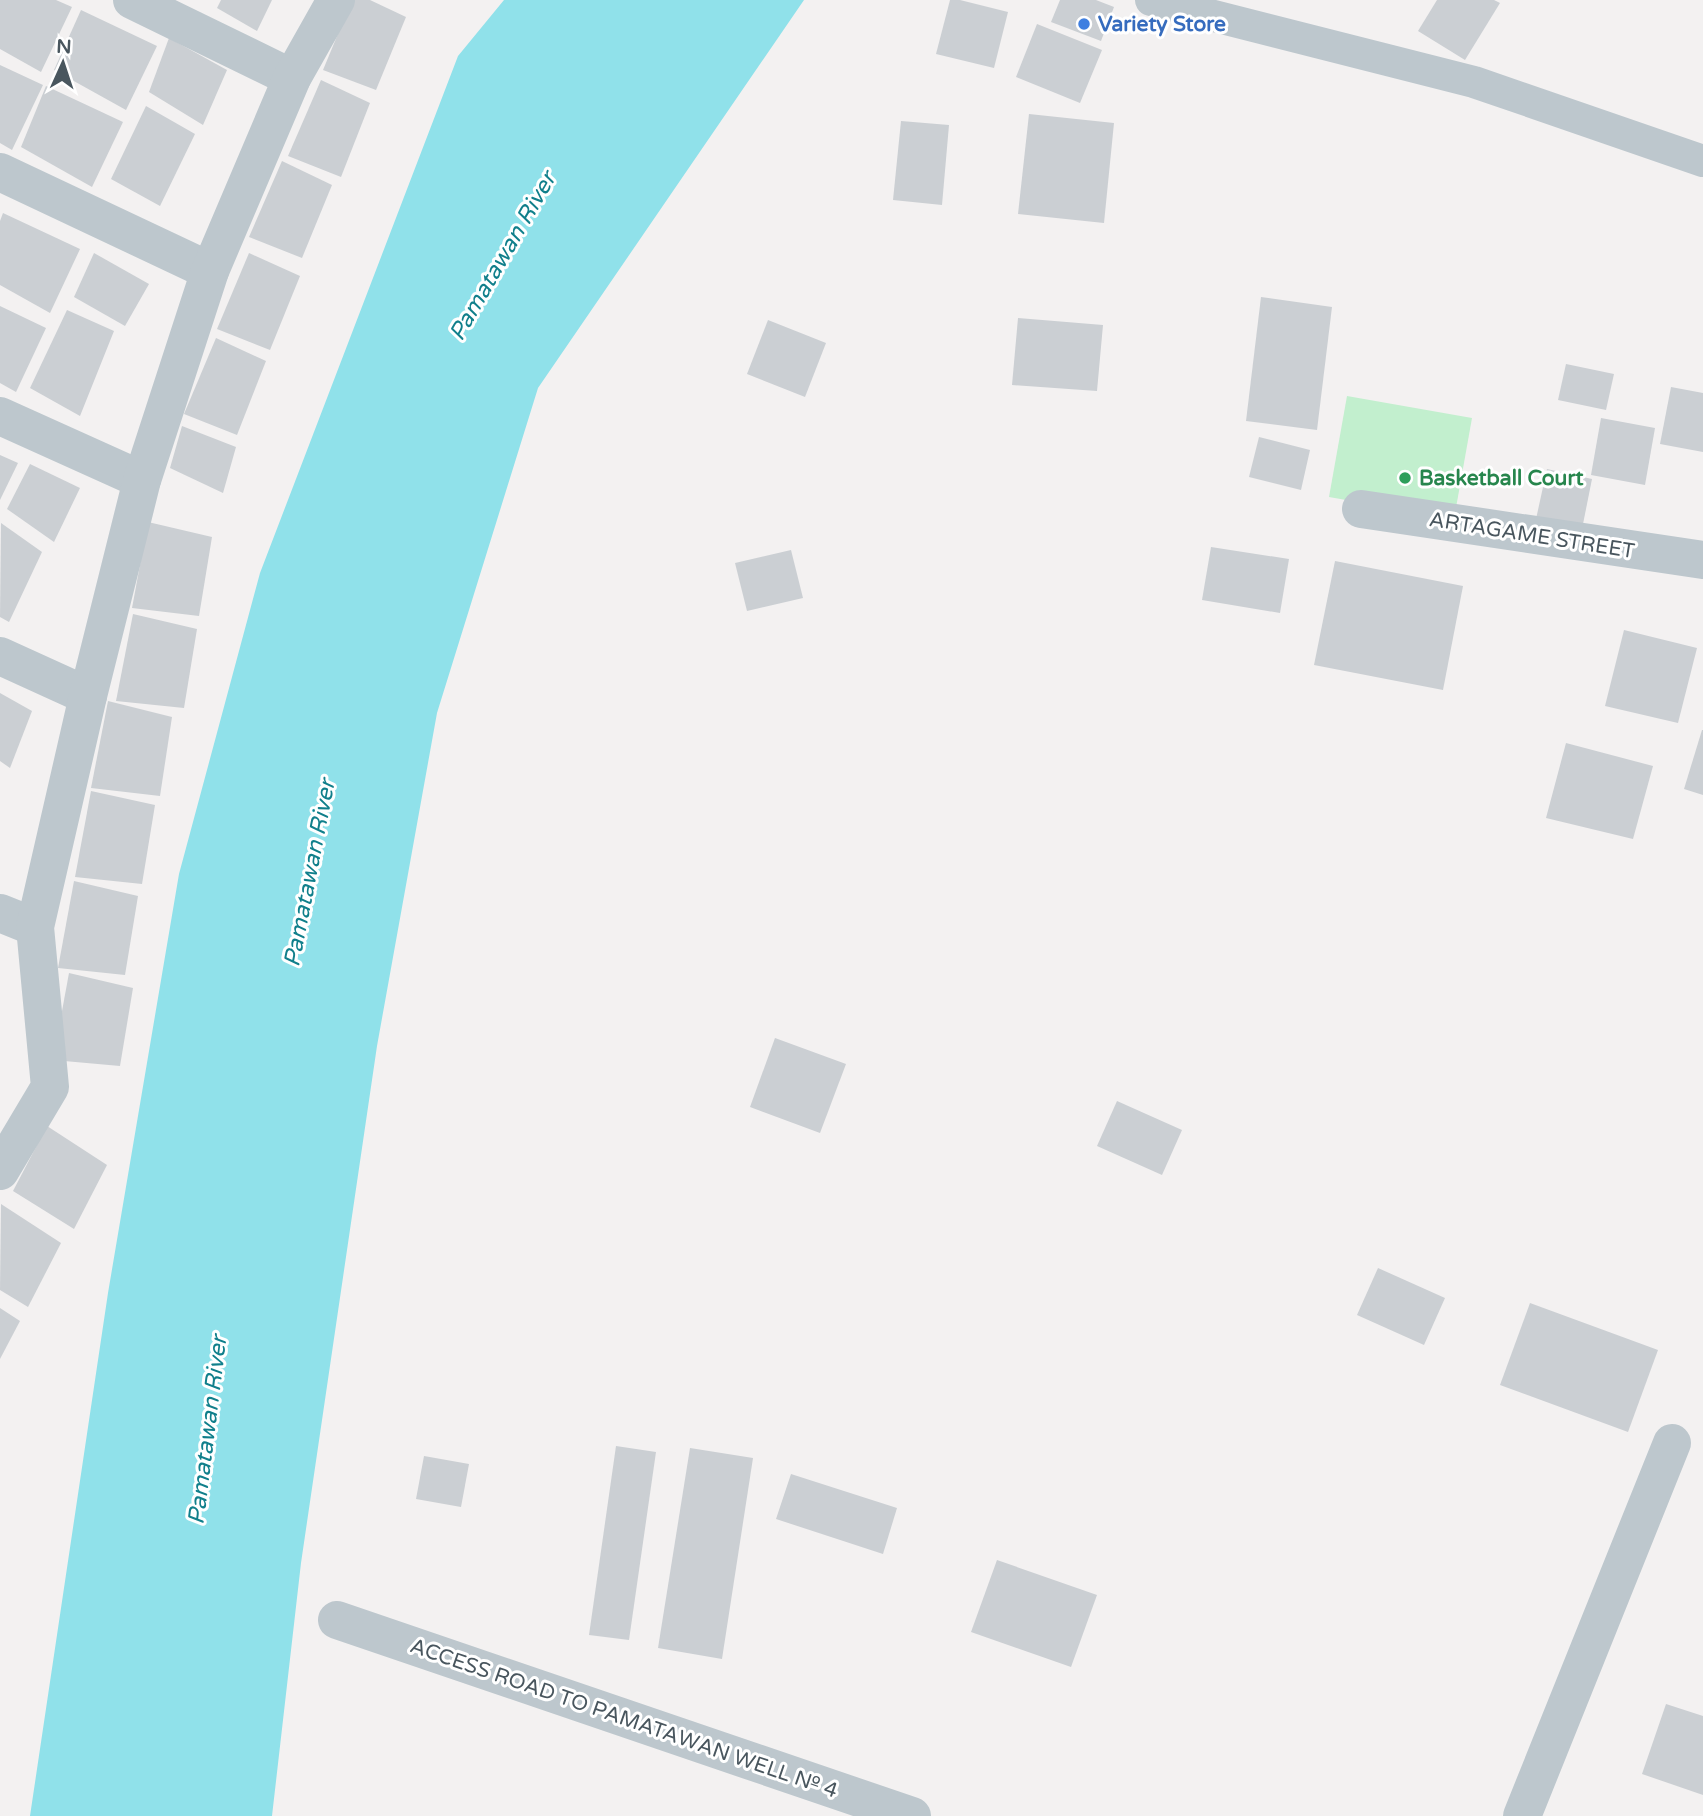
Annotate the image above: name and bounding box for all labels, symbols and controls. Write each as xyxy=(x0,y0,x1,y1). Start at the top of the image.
place label: Variety Store xyxy=(1098,12,1226,37)
marker: Variety Store xyxy=(1076,16,1092,32)
north arrow xyxy=(28,28,98,98)
text: N xyxy=(56,36,72,58)
water label: Pamatawan River xyxy=(443,164,564,346)
place label: Basketball Court xyxy=(1419,466,1583,491)
marker: Basketball Court xyxy=(1397,470,1413,486)
street label: ARTAGAME STREET xyxy=(1427,507,1637,564)
water label: Pamatawan River xyxy=(278,774,342,969)
water label: Pamatawan River xyxy=(183,1331,234,1526)
street label: ACCESS ROAD TO PAMATAWAN WELL № 4 xyxy=(407,1633,841,1804)

